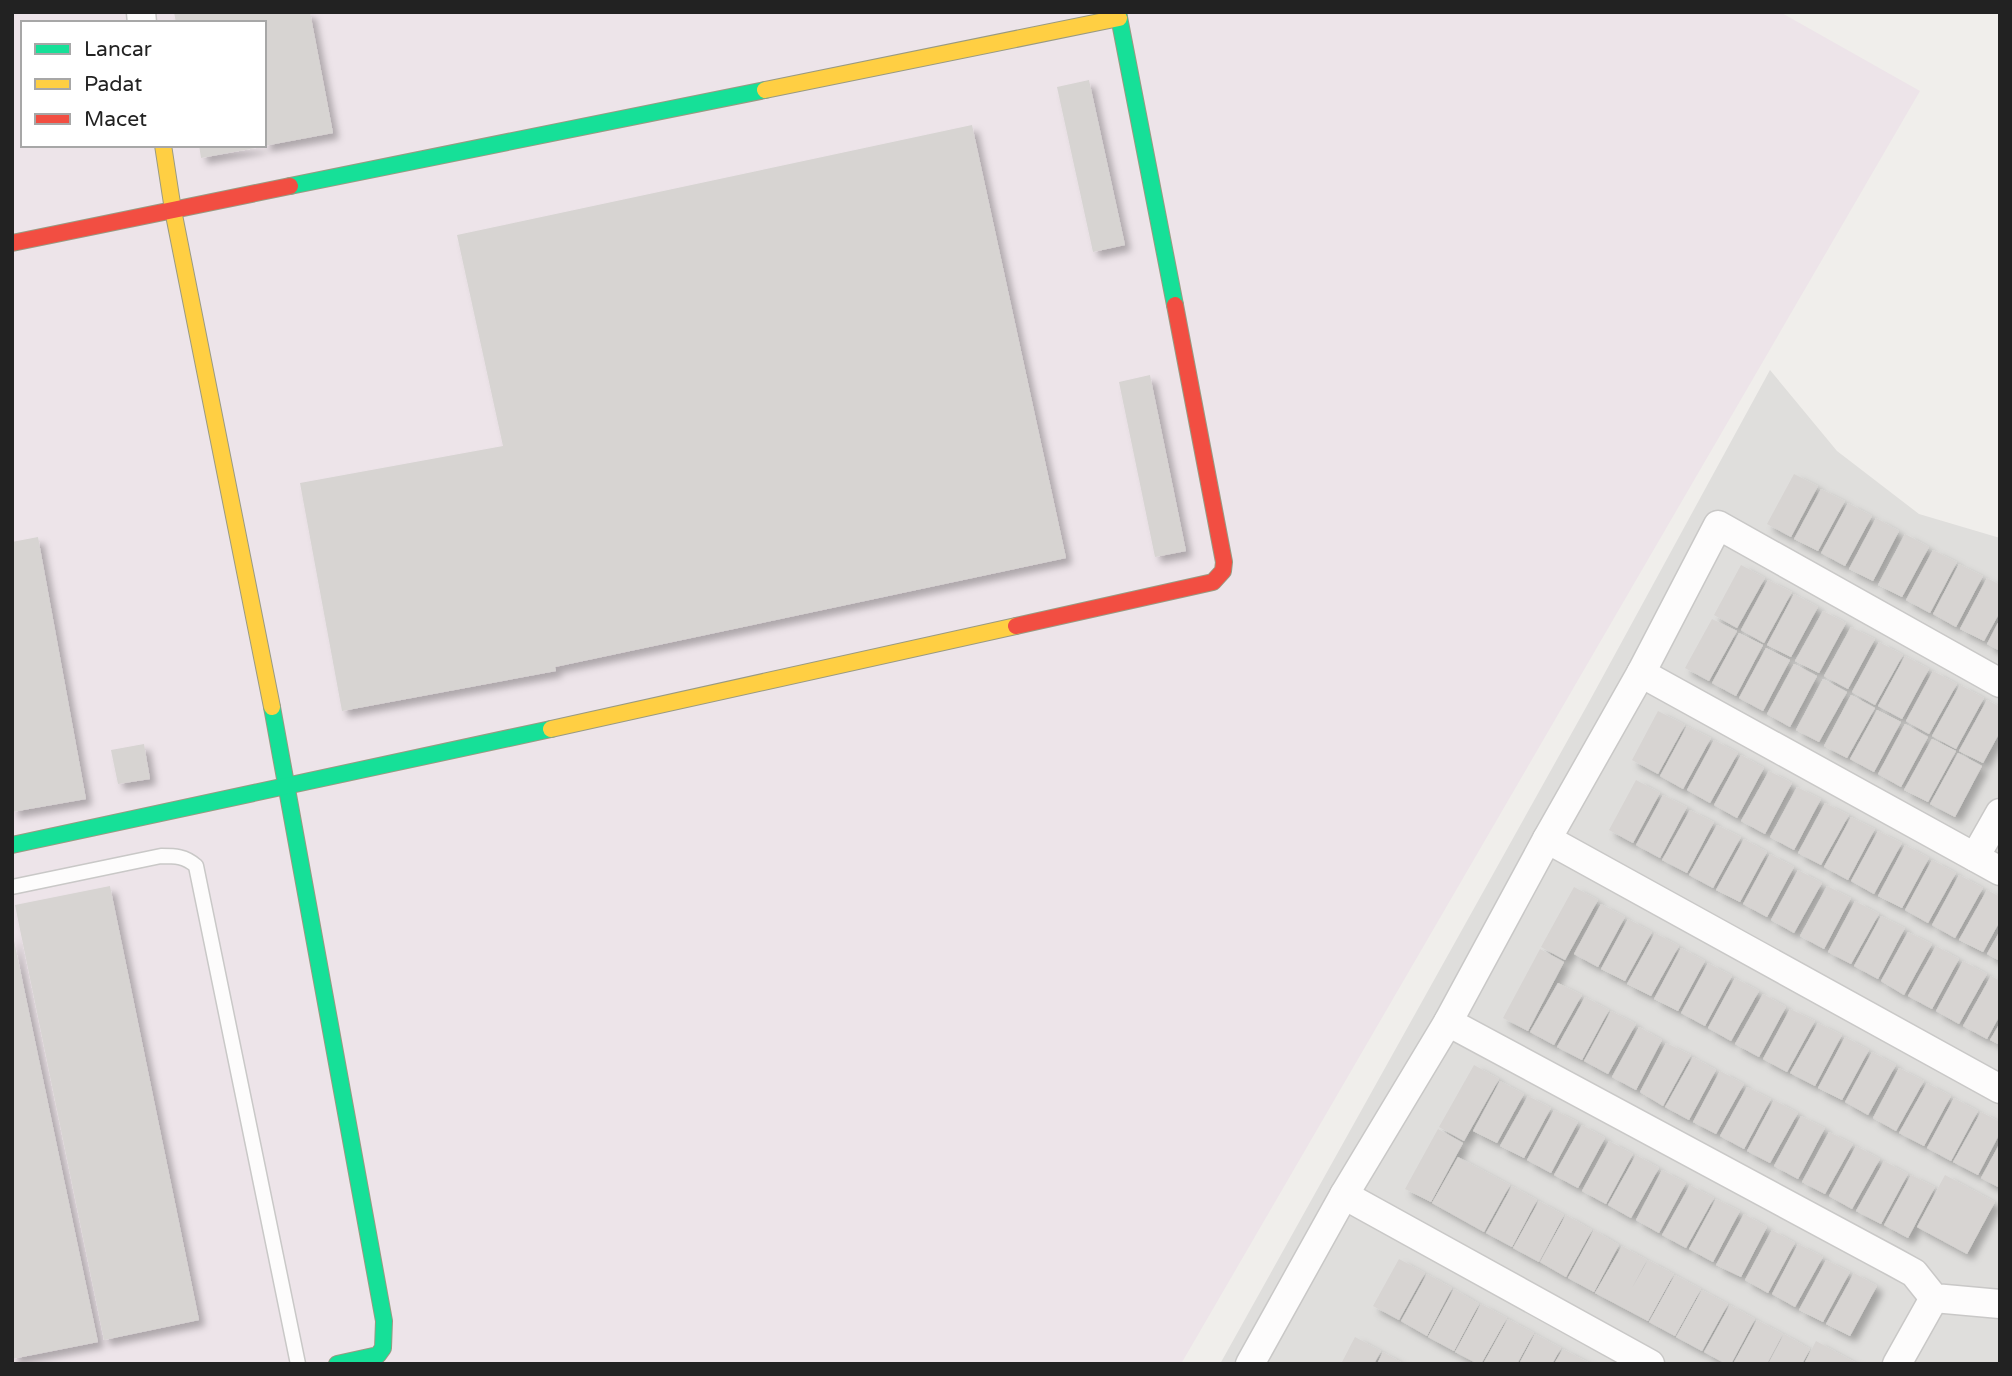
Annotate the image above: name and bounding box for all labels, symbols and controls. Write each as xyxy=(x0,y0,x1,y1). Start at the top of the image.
legend xyxy=(21,21,266,147)
text: Lancar xyxy=(84,37,152,62)
text: Padat xyxy=(84,72,142,97)
text: Macet xyxy=(84,107,147,132)

